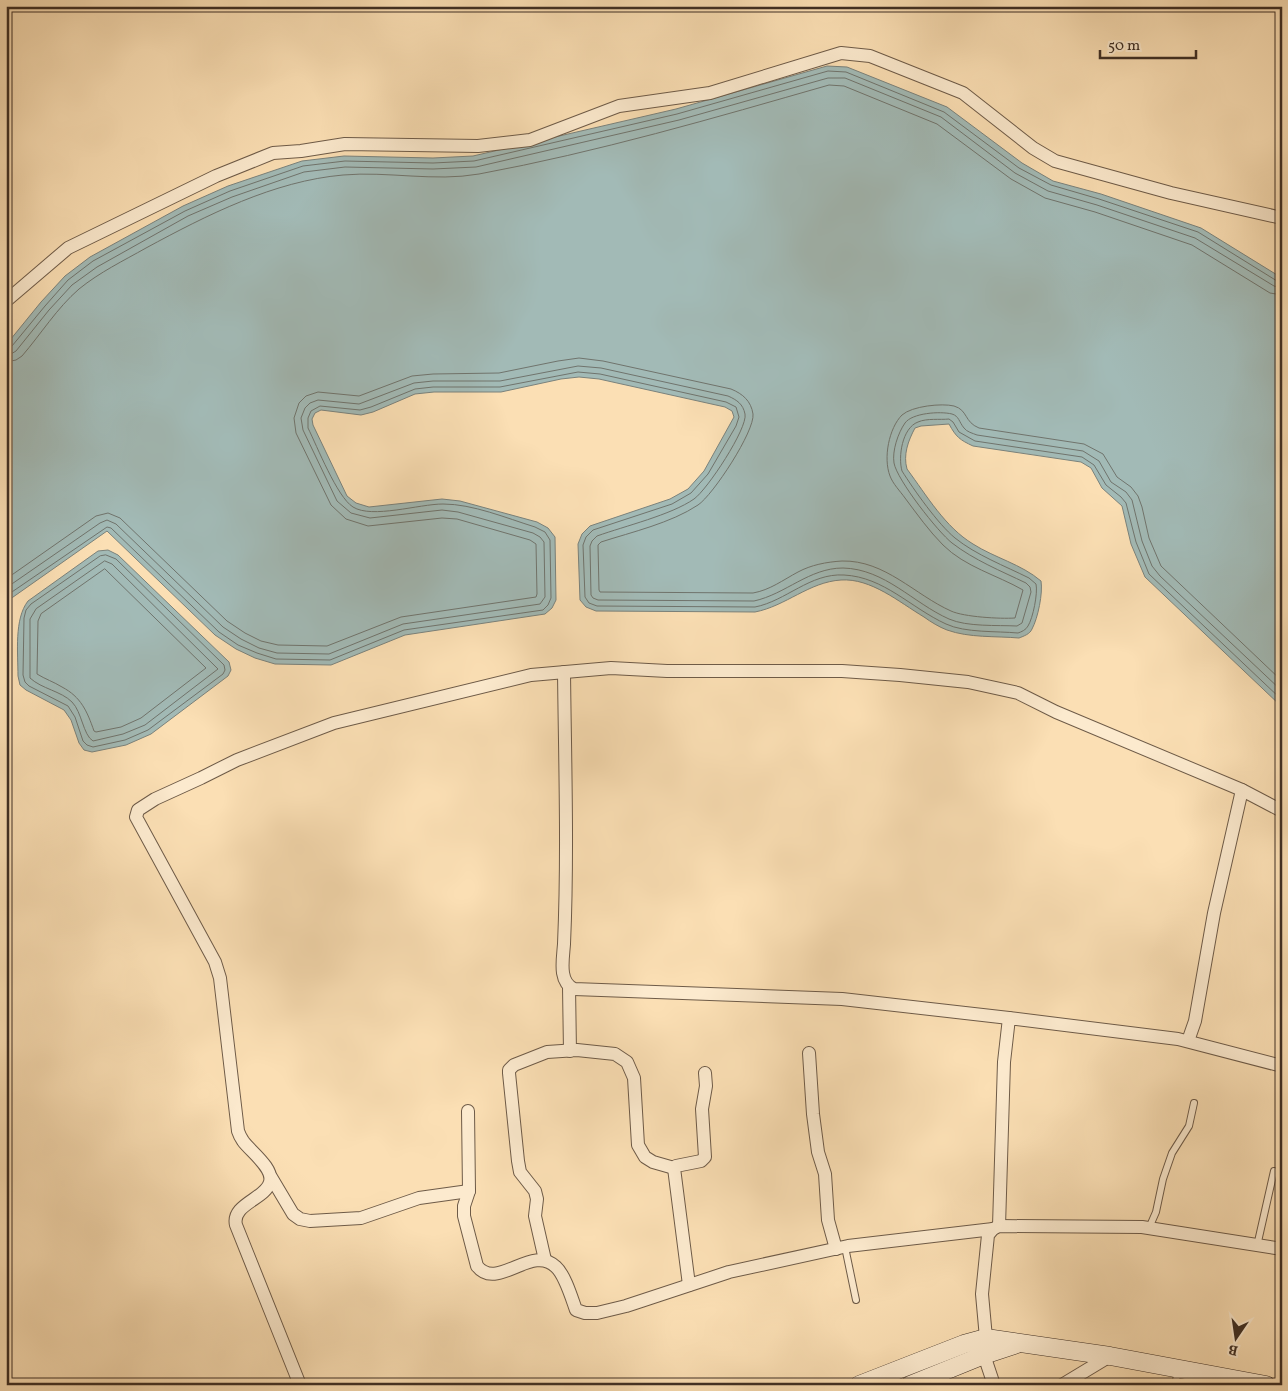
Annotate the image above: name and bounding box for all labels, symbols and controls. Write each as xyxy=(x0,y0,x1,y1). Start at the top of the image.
scale bar xyxy=(1100,28,1197,60)
text: 50 m xyxy=(1108,36,1140,57)
north arrow xyxy=(1210,1314,1260,1364)
text: B xyxy=(1227,1339,1240,1360)

